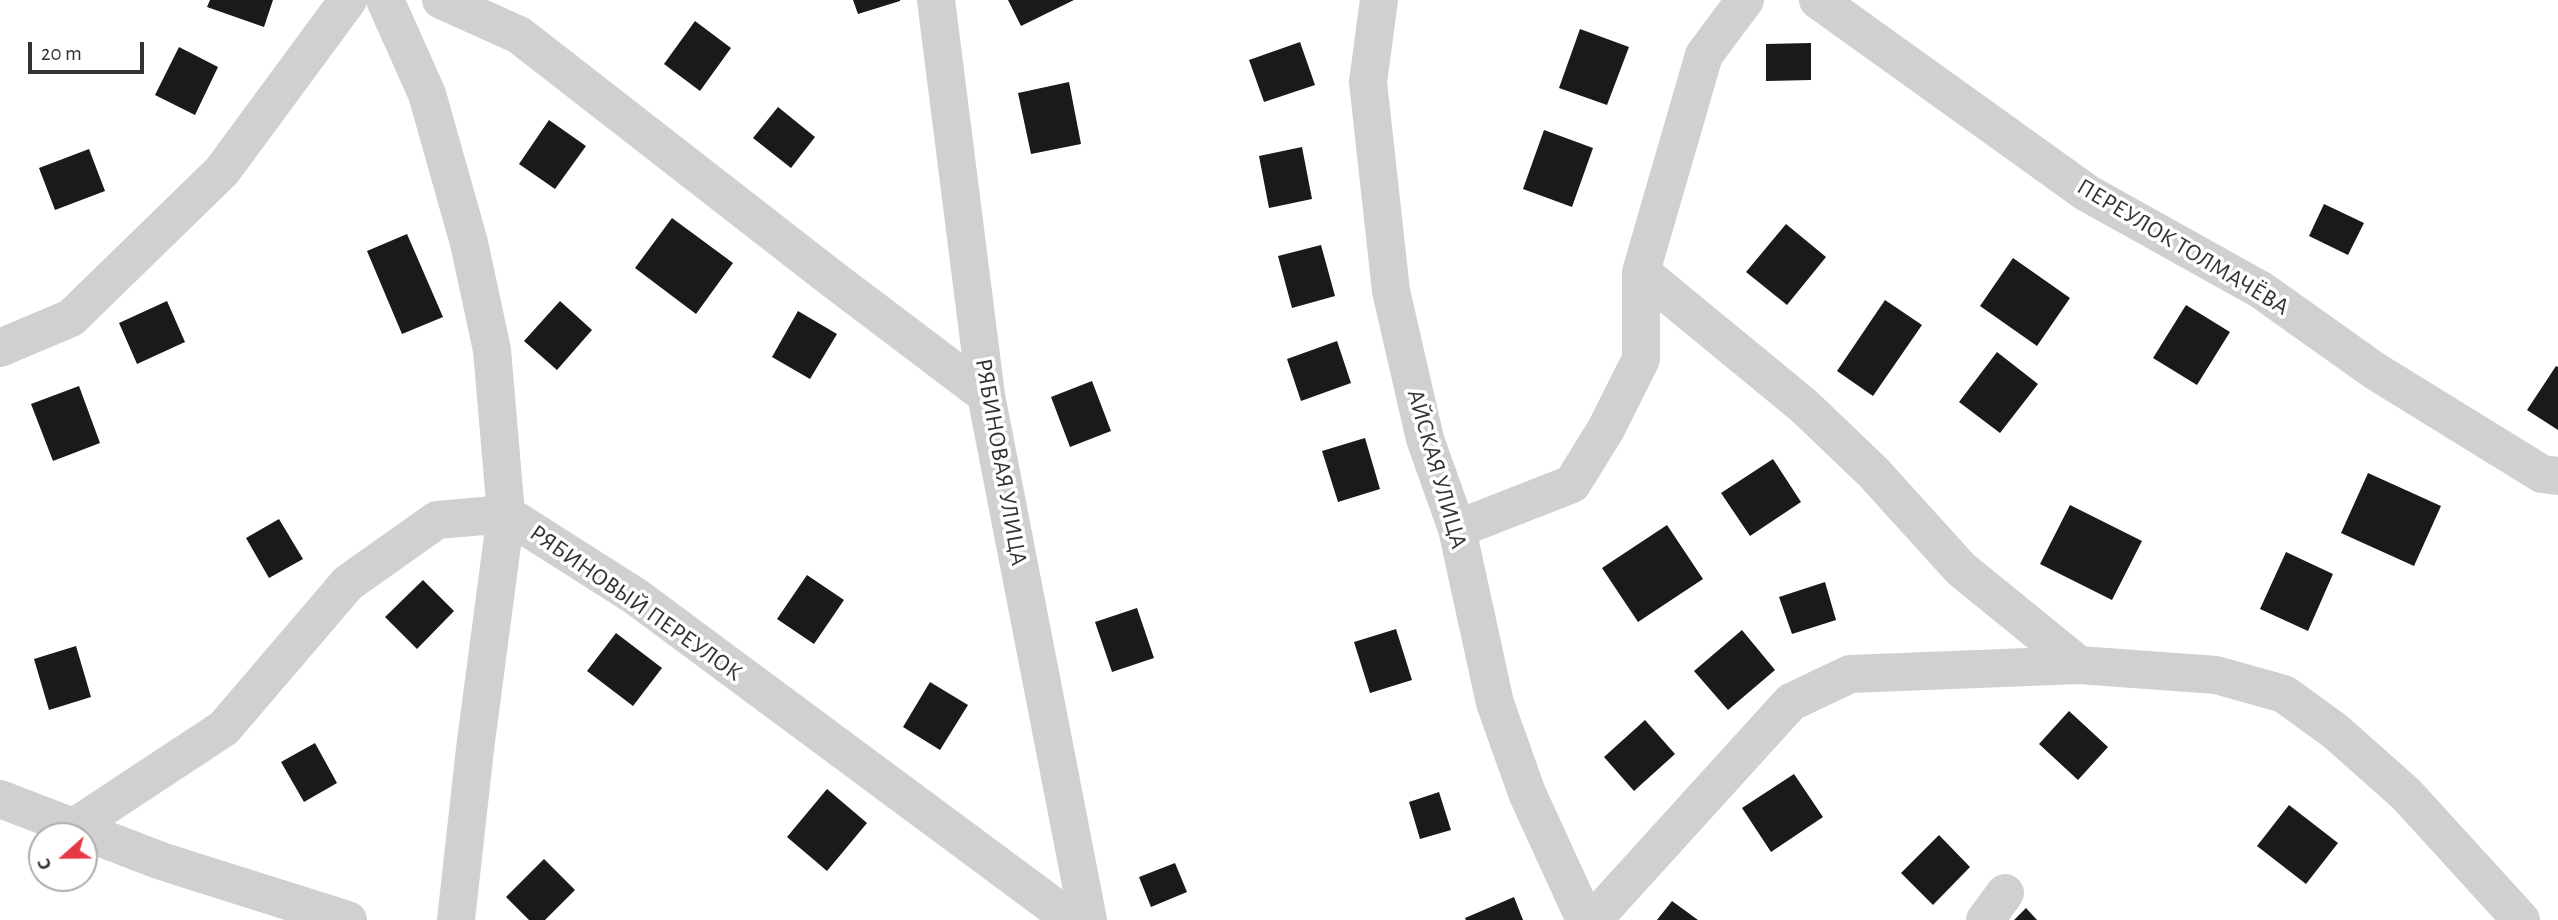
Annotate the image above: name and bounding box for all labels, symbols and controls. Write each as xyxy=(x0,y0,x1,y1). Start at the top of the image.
scale bar xyxy=(32,28,147,72)
text: 20 m xyxy=(41,43,82,64)
street label: ПЕРЕУЛОК ТОЛМАЧЁВА xyxy=(2072,172,2294,322)
street label: РЯБИНОВАЯ УЛИЦА xyxy=(969,356,1033,568)
street label: АЙСКАЯ УЛИЦА xyxy=(1401,386,1473,552)
street label: РЯБИНОВЫЙ ПЕРЕУЛОК xyxy=(524,519,748,687)
north arrow xyxy=(28,822,98,892)
text: С xyxy=(34,856,56,872)

